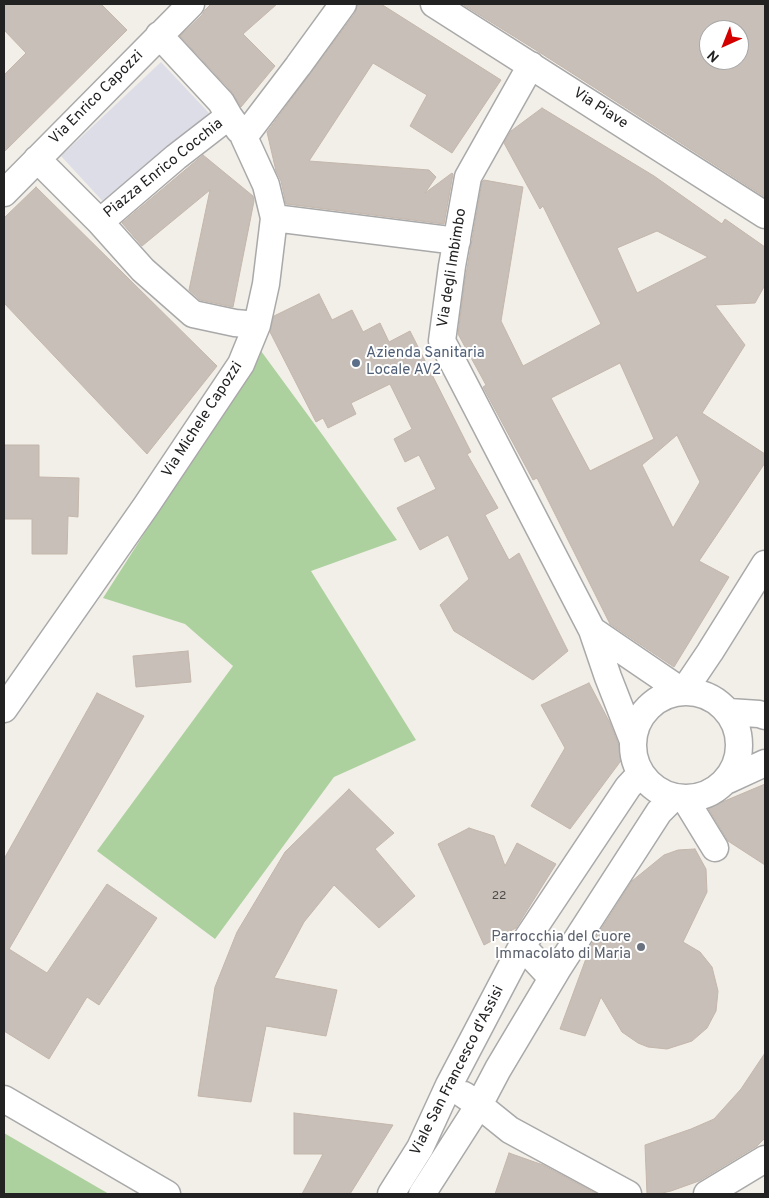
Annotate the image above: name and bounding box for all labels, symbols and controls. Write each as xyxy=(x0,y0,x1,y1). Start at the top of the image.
north arrow xyxy=(699,20,749,70)
text: N xyxy=(704,46,723,65)
street label: Via Enrico Capozzi xyxy=(46,47,148,149)
street label: Via Piave xyxy=(569,85,631,133)
street label: Piazza Enrico Cocchia xyxy=(101,115,227,223)
street label: Via degli Imbimbo xyxy=(435,207,471,329)
place label: Azienda Sanitaria Locale AV2 xyxy=(366,345,485,380)
marker: Azienda Sanitaria Locale AV2 xyxy=(350,357,362,369)
street label: Via Michele Capozzi xyxy=(159,359,247,481)
house number: 22 xyxy=(492,890,506,904)
place label: Parrocchia del Cuore Immacolato di Maria xyxy=(491,929,631,964)
marker: Parrocchia del Cuore Immacolato di Maria xyxy=(635,941,647,953)
street label: Viale San Francesco d'Assisi xyxy=(407,983,509,1159)

